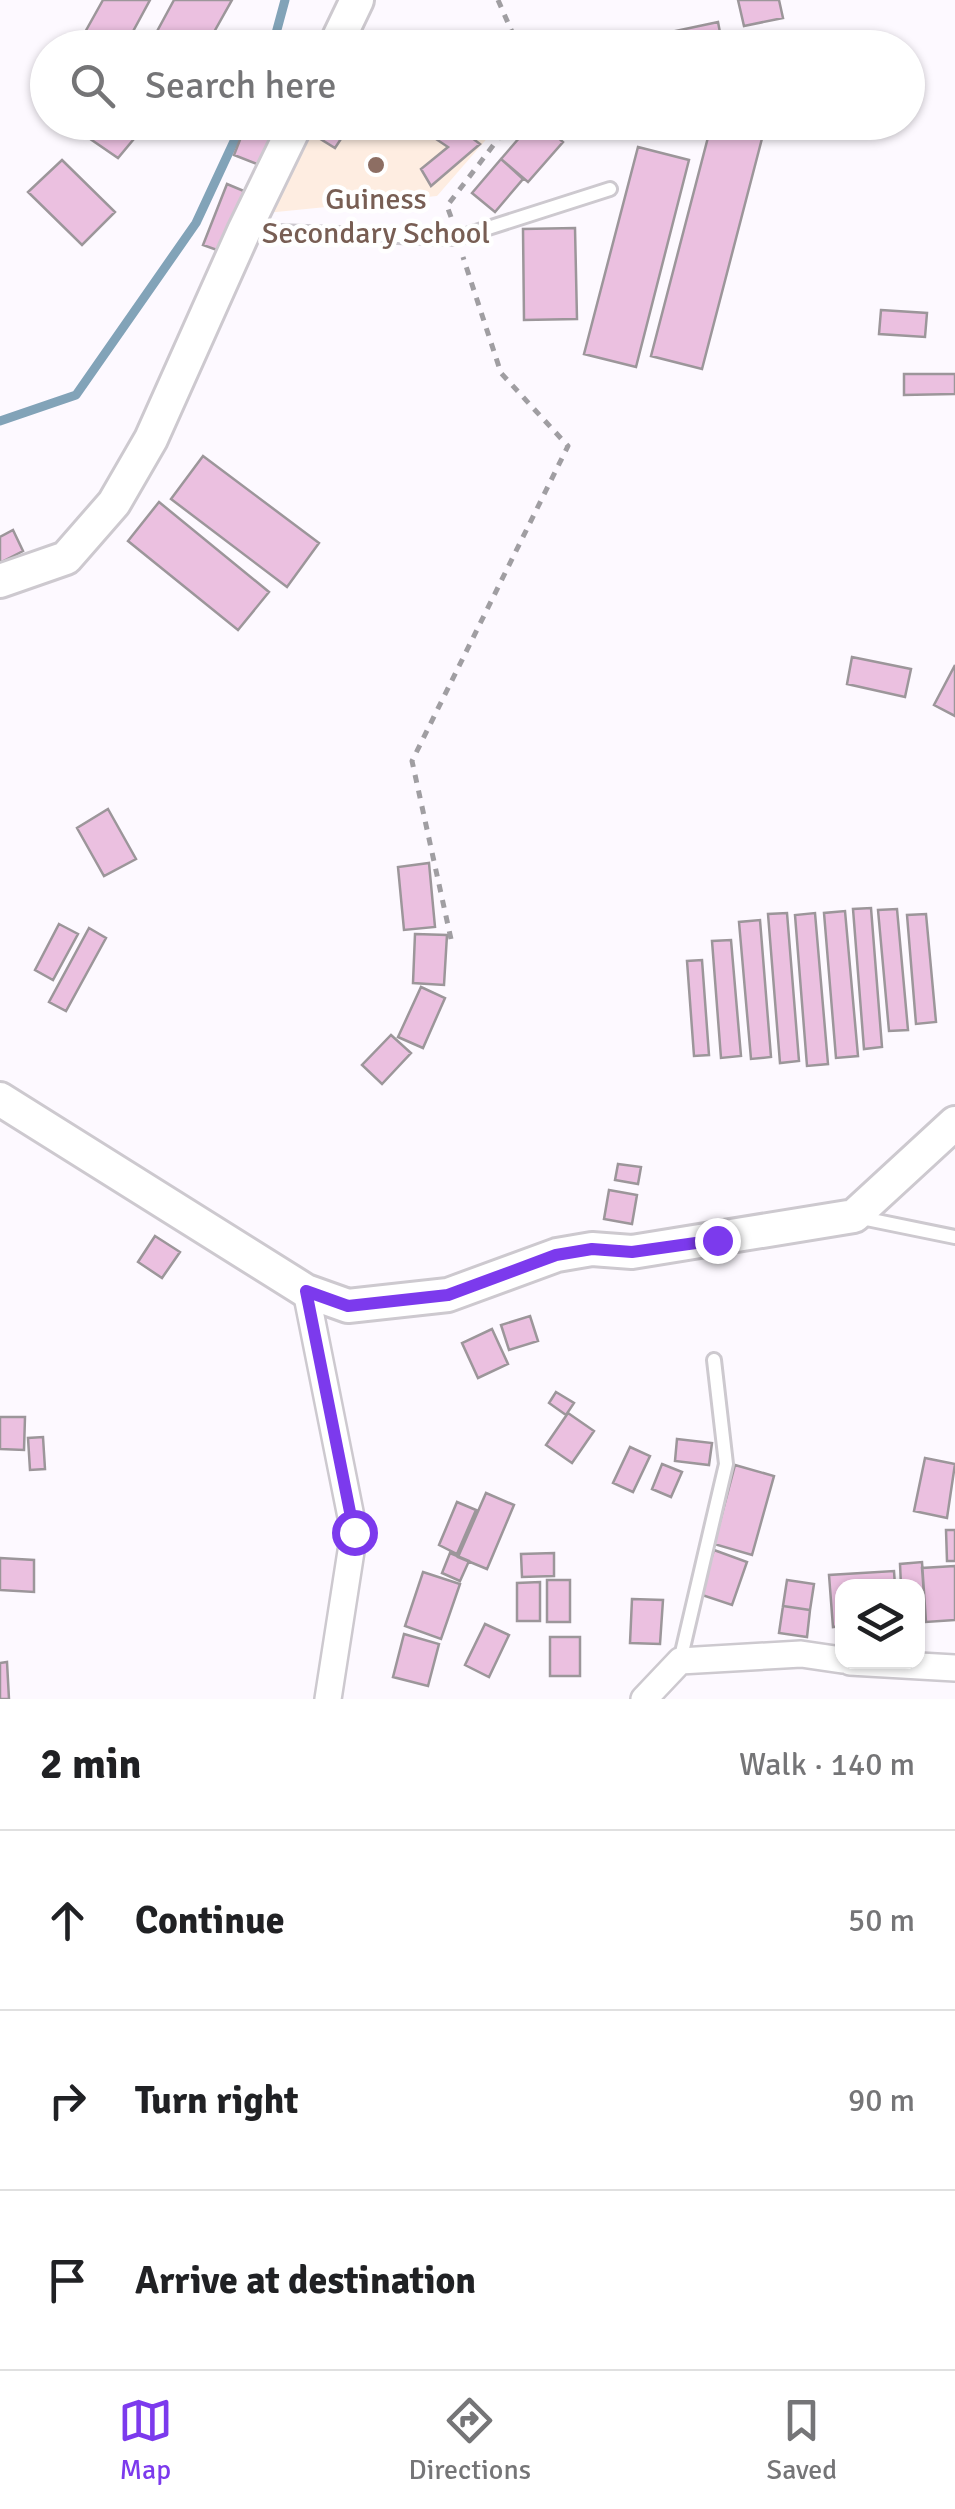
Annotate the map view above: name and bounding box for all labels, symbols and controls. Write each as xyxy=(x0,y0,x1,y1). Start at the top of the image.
search box xyxy=(30,30,925,140)
icon: search xyxy=(65,58,120,113)
text: Search here xyxy=(145,62,337,109)
marker: Guiness Secondary School xyxy=(365,154,387,176)
place label: Guiness Secondary School xyxy=(262,181,490,252)
route end xyxy=(695,1218,741,1264)
route start xyxy=(332,1510,378,1556)
map controls xyxy=(835,1579,925,1669)
button: layers xyxy=(835,1579,925,1669)
text: 2 min xyxy=(40,1739,141,1790)
text: Walk · 140 m xyxy=(739,1745,915,1784)
icon: ahead xyxy=(40,1893,95,1948)
text: Continue xyxy=(135,1897,285,1944)
text: 50 m xyxy=(848,1901,915,1940)
icon: right xyxy=(40,2073,95,2128)
text: Turn right xyxy=(135,2077,299,2124)
text: 90 m xyxy=(848,2081,915,2120)
icon: arrive xyxy=(40,2253,95,2308)
text: Arrive at destination xyxy=(135,2257,476,2304)
tab: Map xyxy=(118,2393,173,2487)
tab: Directions xyxy=(409,2393,531,2487)
tab: Saved xyxy=(767,2393,837,2487)

